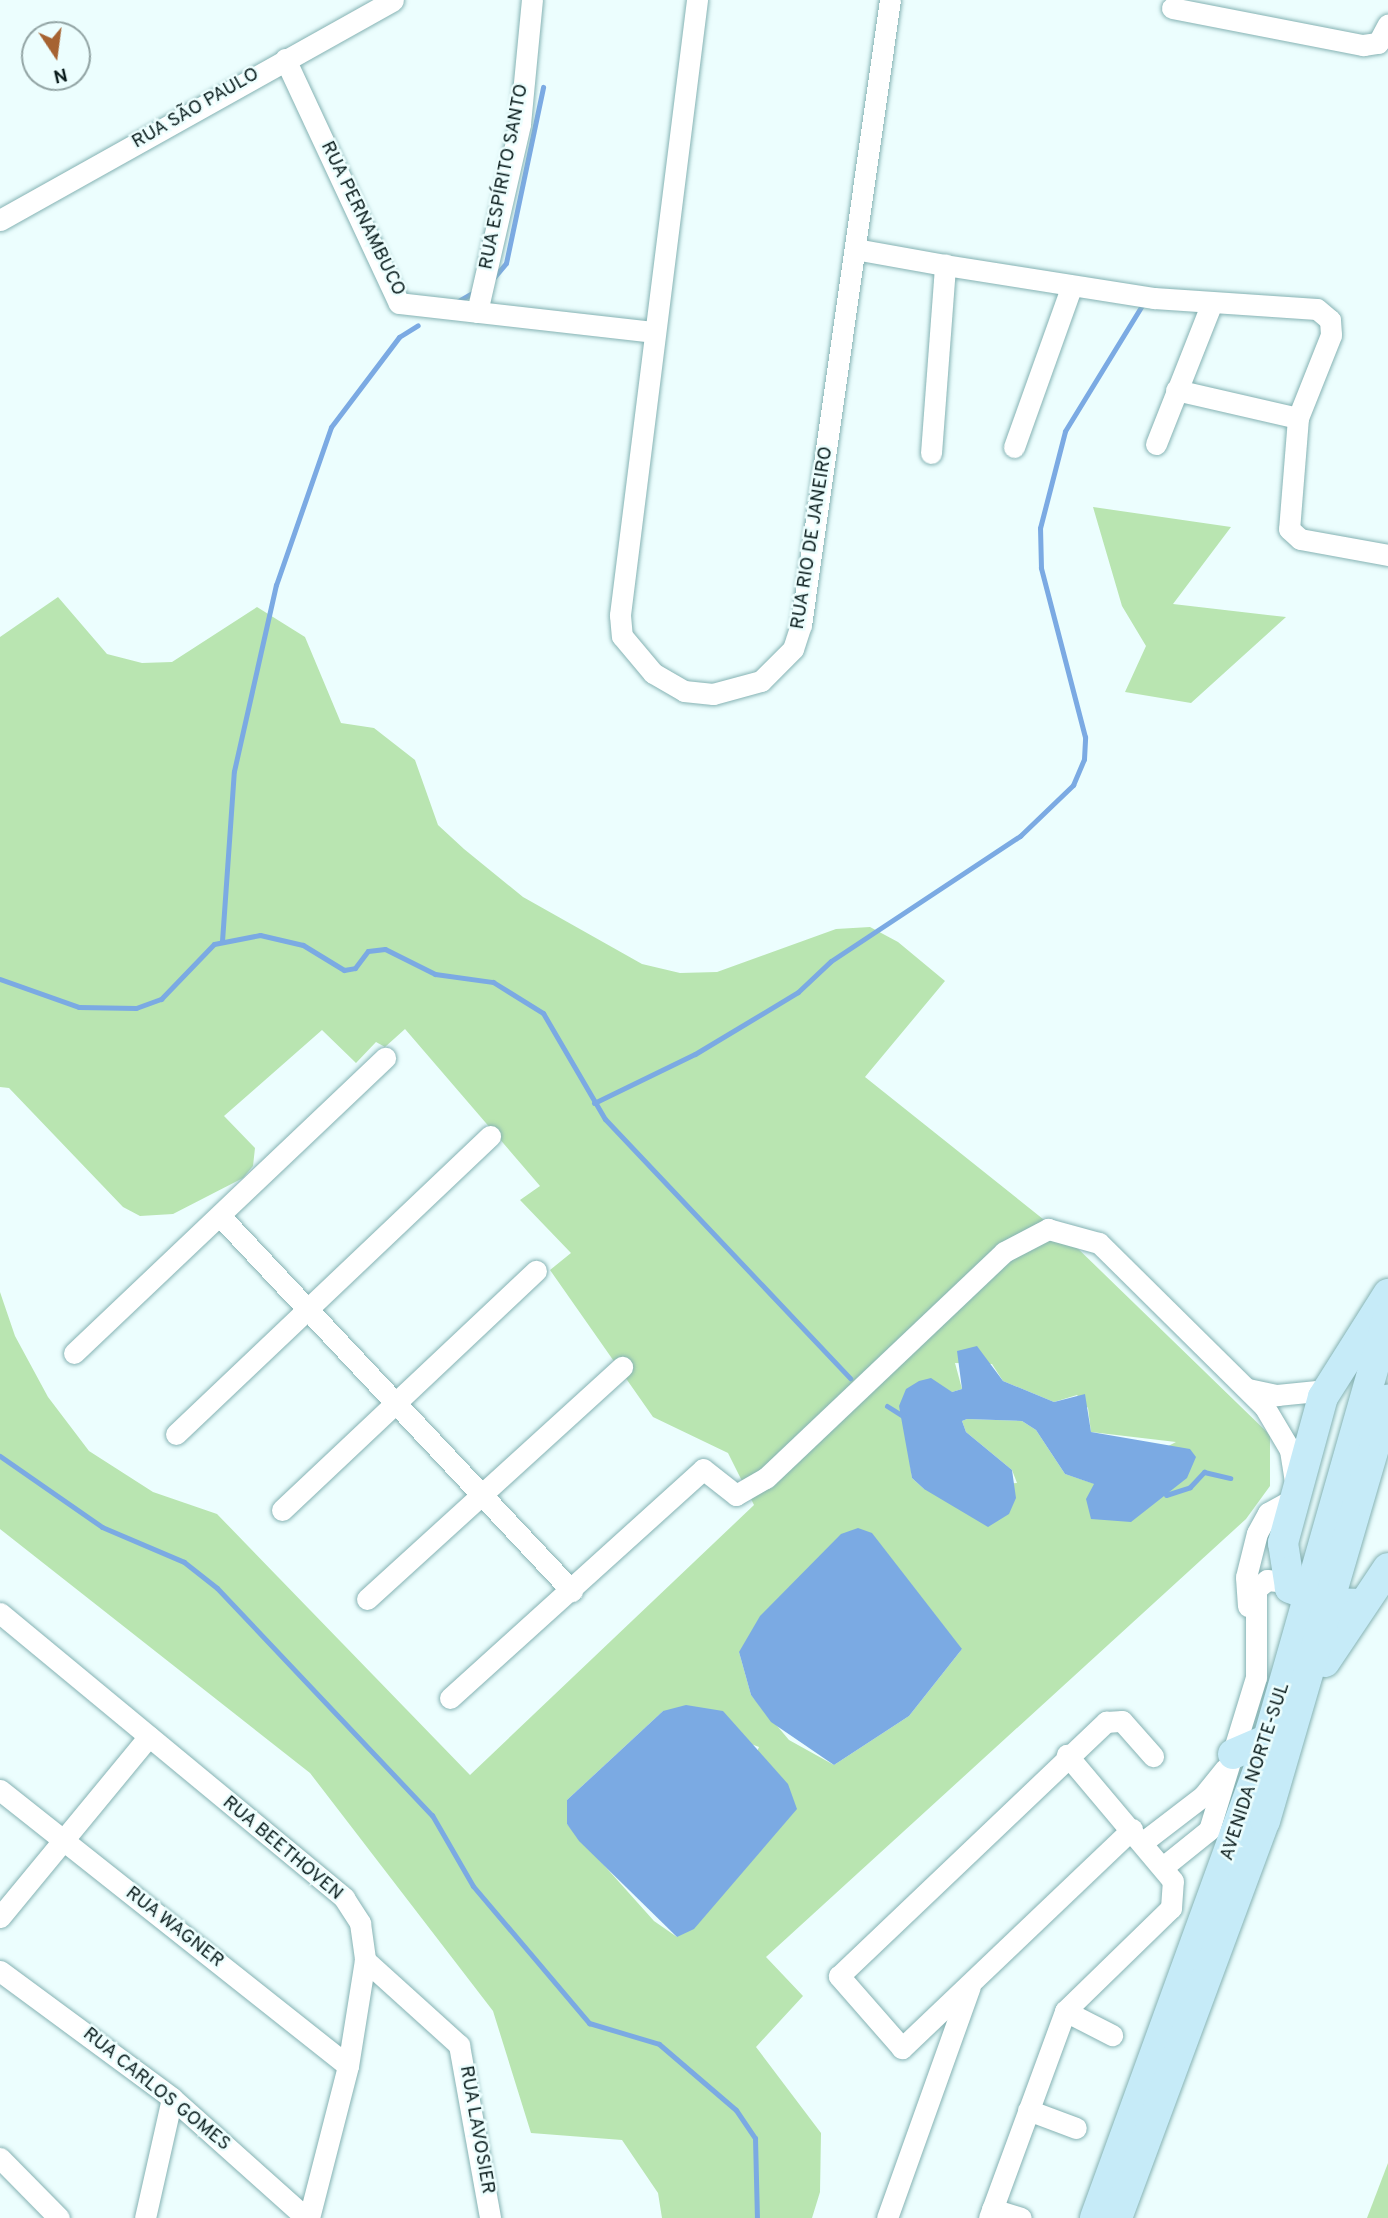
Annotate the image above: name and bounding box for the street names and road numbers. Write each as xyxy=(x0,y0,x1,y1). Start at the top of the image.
street label: RUA SÃO PAULO xyxy=(128,63,264,155)
street label: RUA ESPÍRITO SANTO xyxy=(476,82,534,272)
street label: RUA PERNAMBUCO xyxy=(314,138,410,300)
street label: RUA RIO DE JANEIRO xyxy=(787,444,839,632)
street label: AVENIDA NORTE-SUL xyxy=(1216,1680,1296,1864)
street label: RUA BEETHOVEN xyxy=(217,1792,347,1906)
street label: RUA WAGNER xyxy=(120,1882,228,1974)
street label: RUA CARLOS GOMES xyxy=(77,2023,235,2157)
street label: RUA LAVOSIER xyxy=(453,2064,499,2196)

